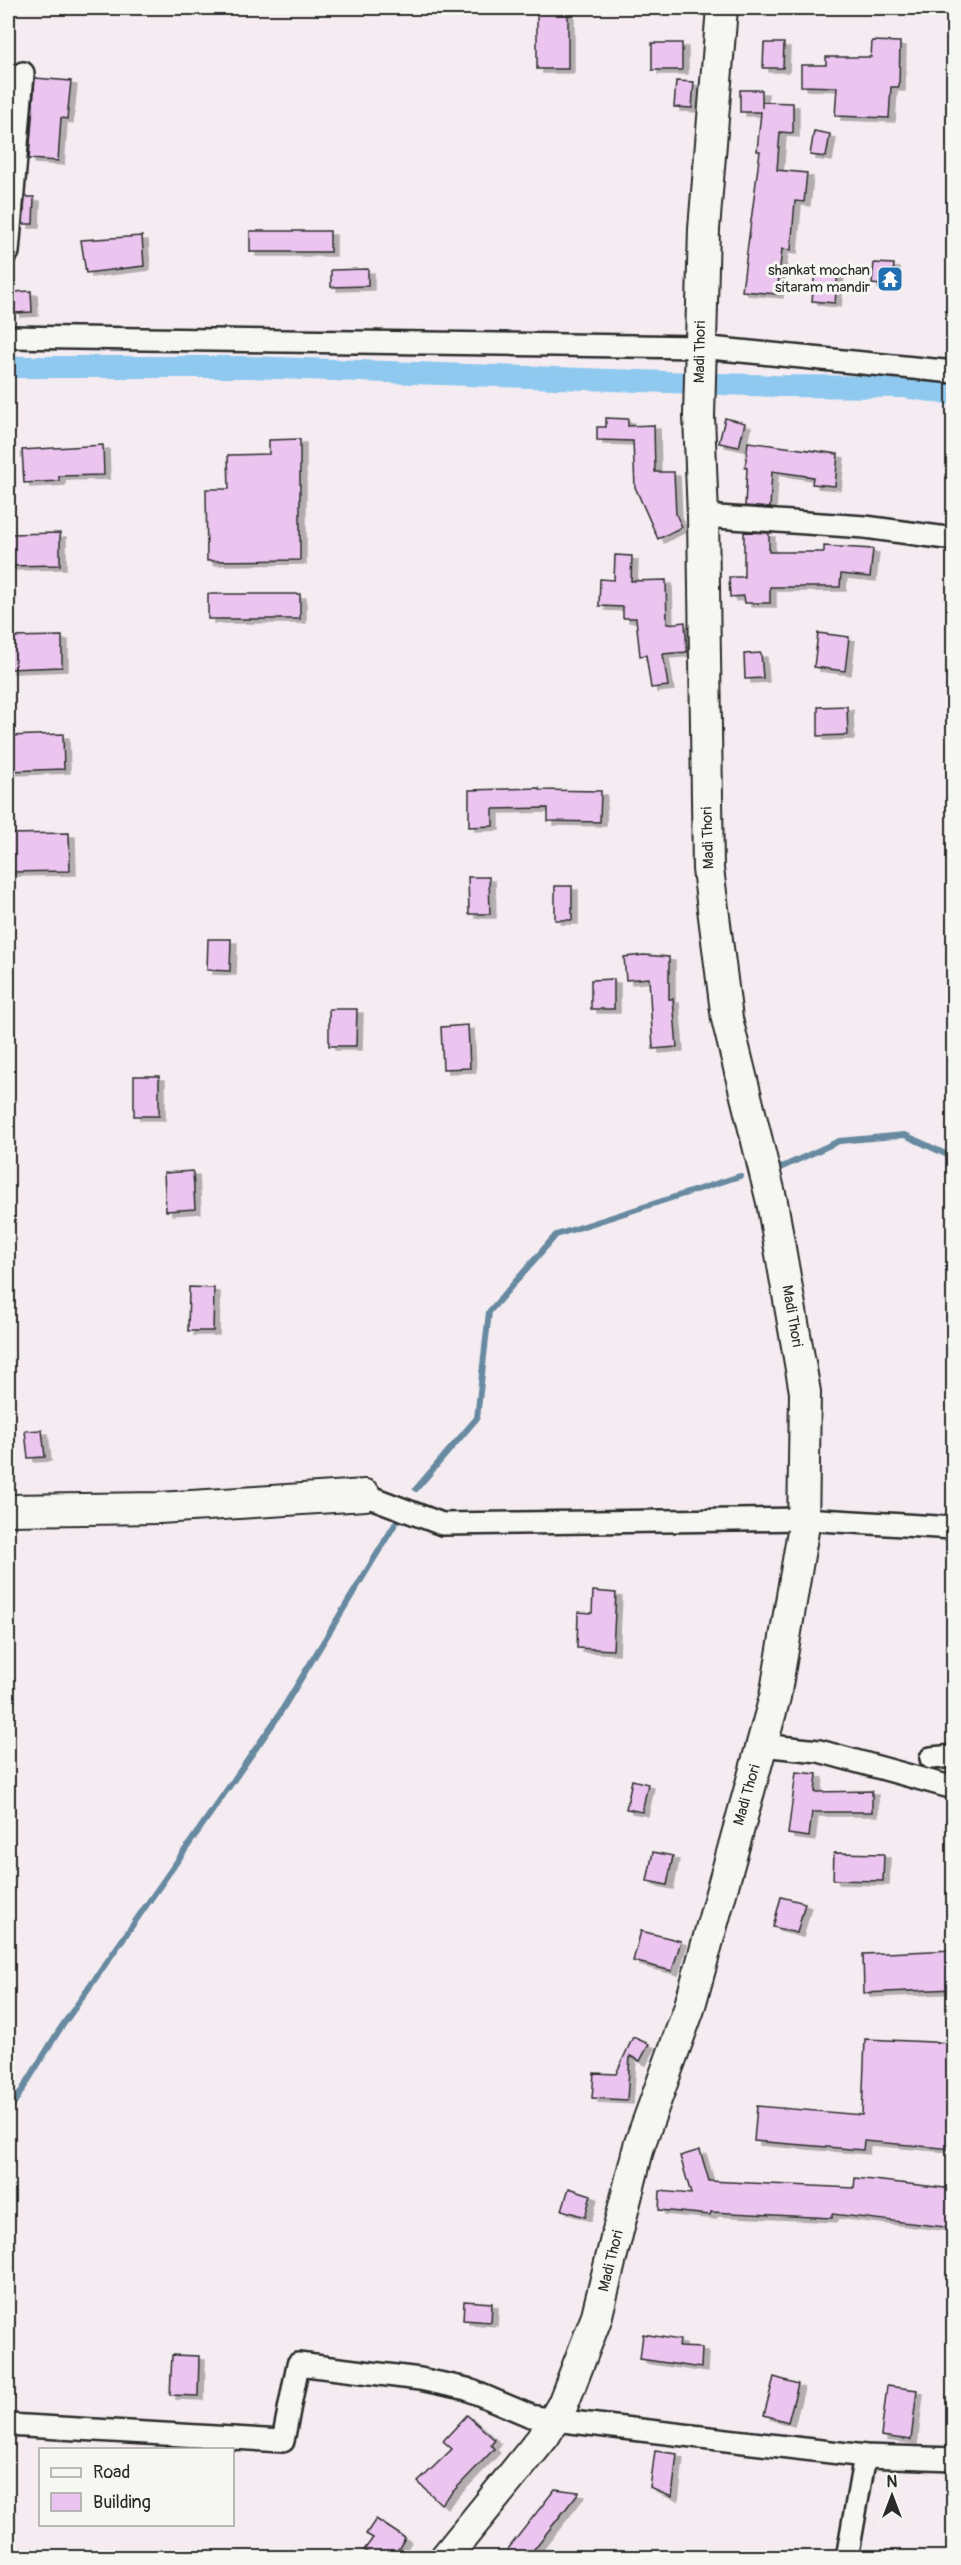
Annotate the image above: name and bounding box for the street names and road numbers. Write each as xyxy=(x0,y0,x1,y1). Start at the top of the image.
street label: Madi Thori xyxy=(690,320,710,383)
street label: Madi Thori xyxy=(697,806,719,870)
street label: Madi Thori xyxy=(777,1284,807,1349)
street label: Madi Thori xyxy=(729,1762,765,1828)
street label: Madi Thori xyxy=(594,2228,628,2294)

